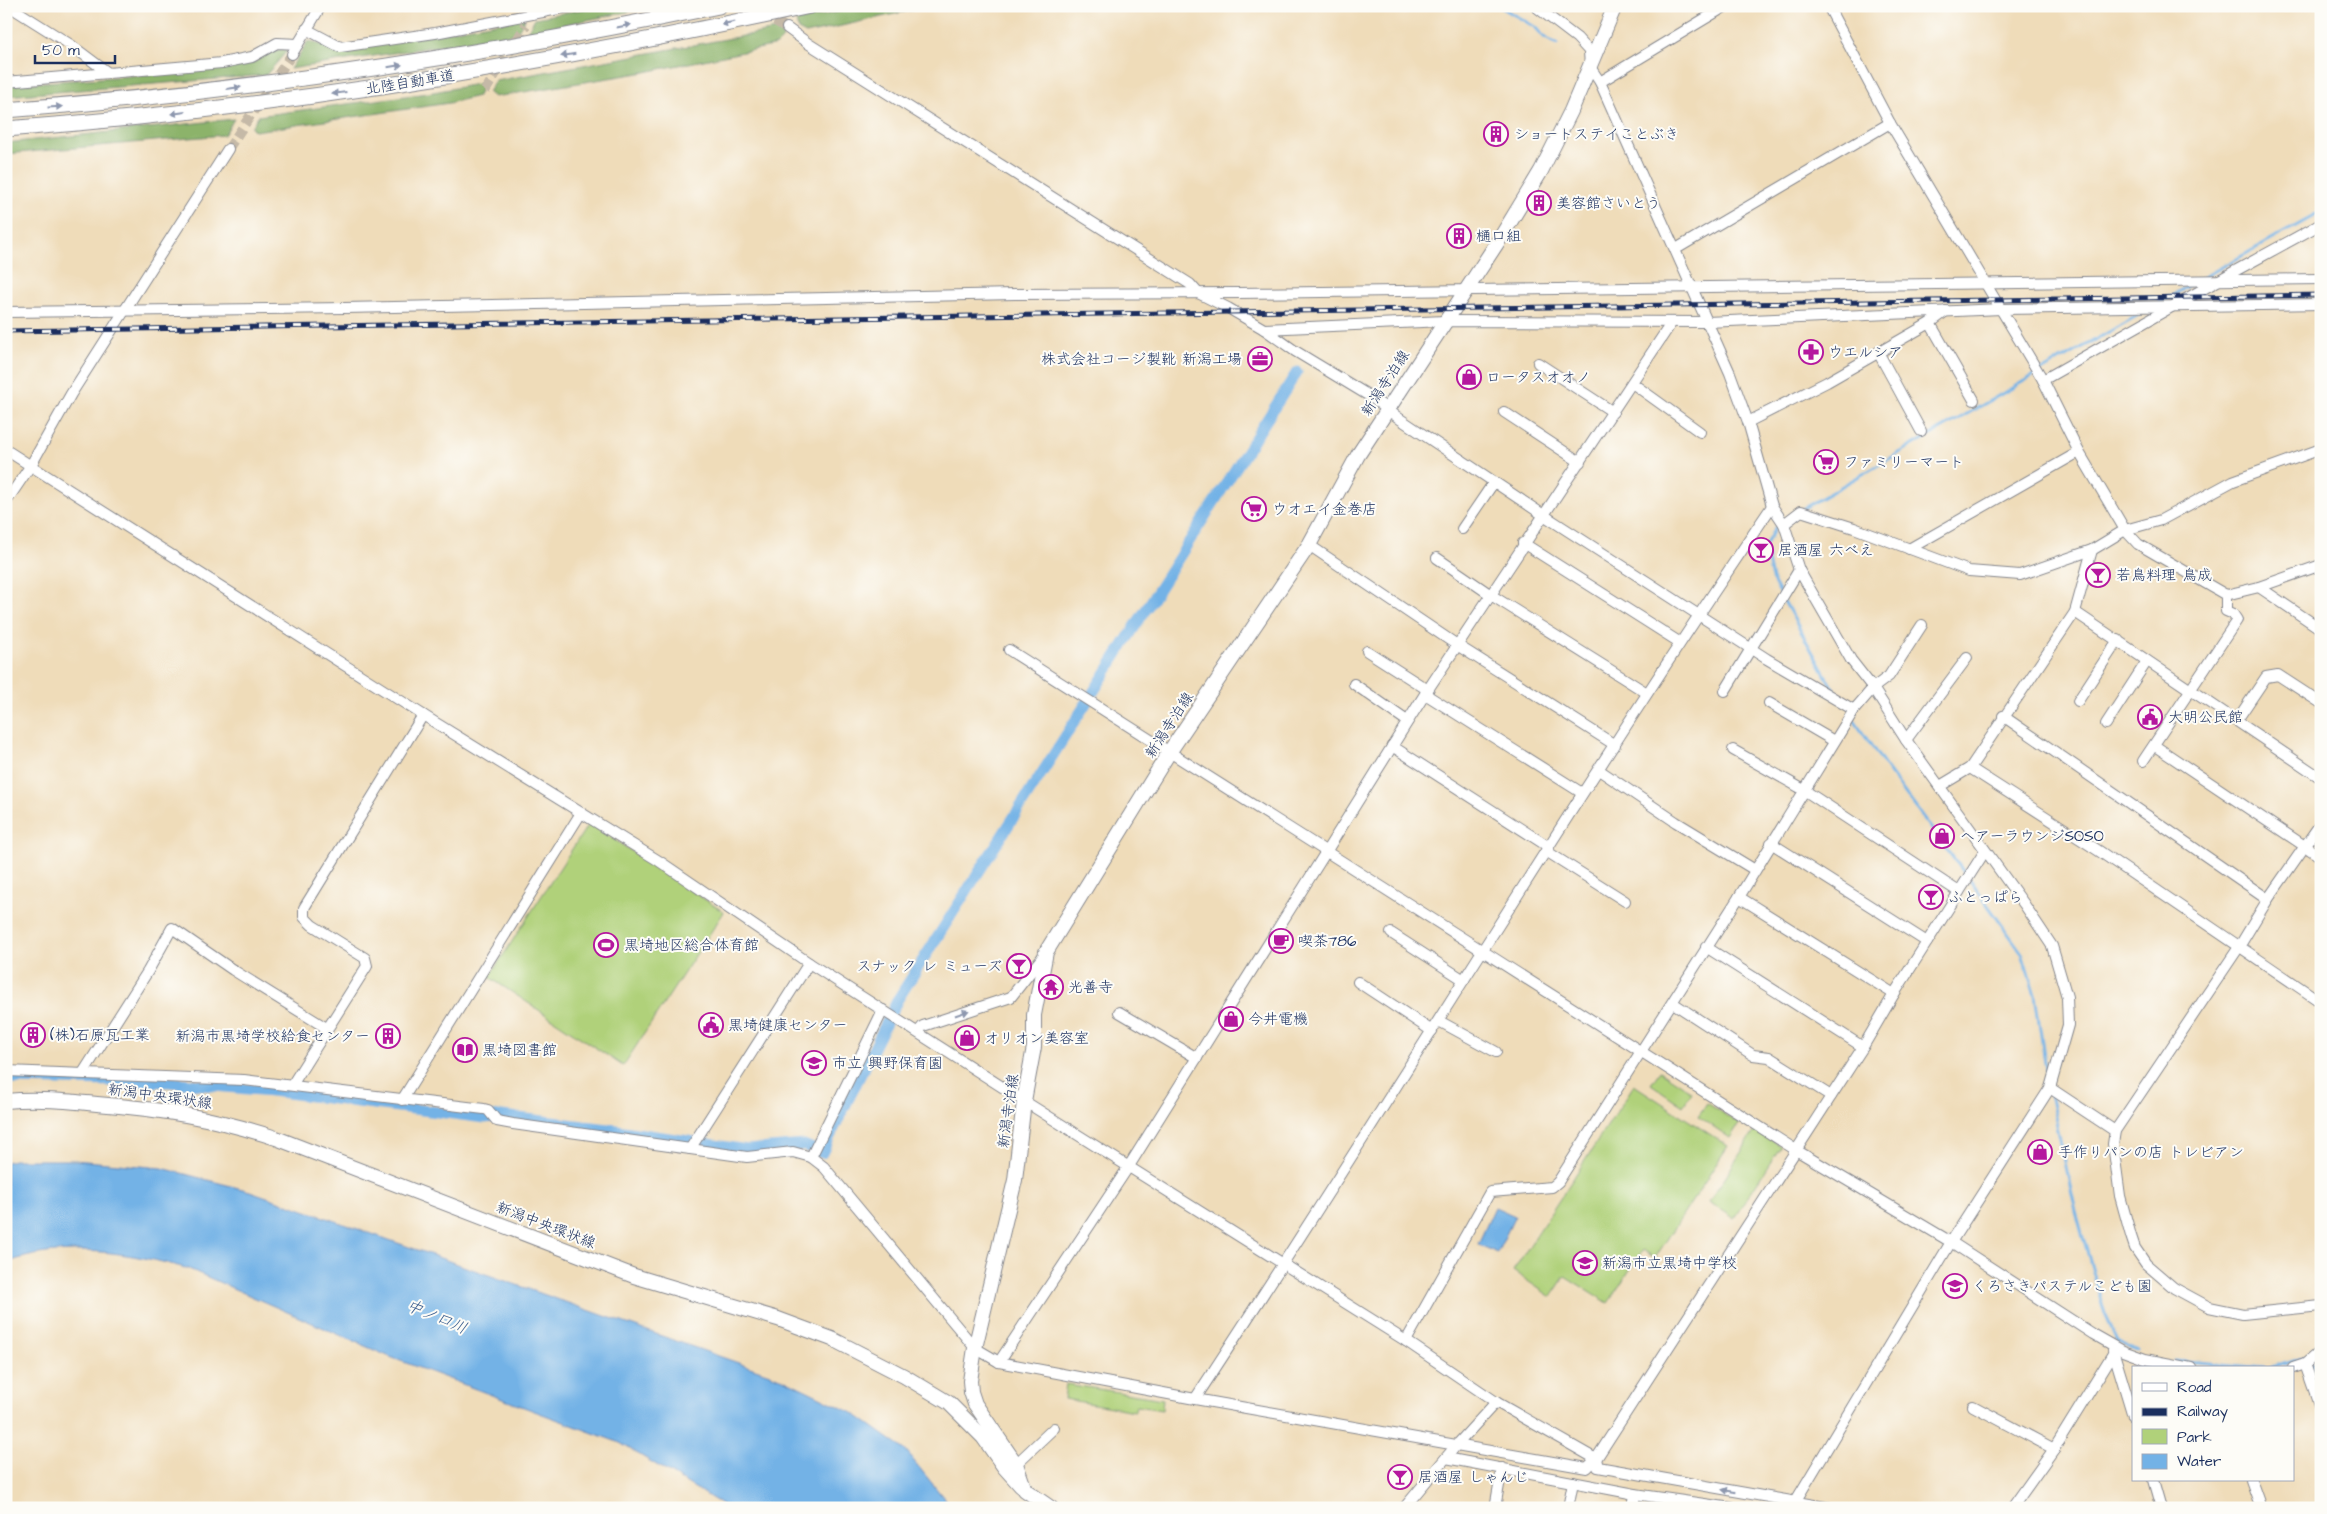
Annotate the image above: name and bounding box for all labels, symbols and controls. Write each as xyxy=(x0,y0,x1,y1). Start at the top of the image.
one-way arrow xyxy=(720,20,736,28)
one-way arrow xyxy=(616,21,632,29)
scale bar xyxy=(35,32,115,64)
text: 50 m xyxy=(42,40,80,61)
one-way arrow xyxy=(560,51,576,59)
one-way arrow xyxy=(387,62,403,70)
street label: 北陸自動車道 xyxy=(364,65,456,100)
one-way arrow xyxy=(226,84,242,92)
one-way arrow xyxy=(331,89,347,97)
one-way arrow xyxy=(47,102,63,110)
one-way arrow xyxy=(170,109,186,117)
building icon: ショートステイことぶき xyxy=(1483,121,1509,147)
place label: ショートステイことぶき xyxy=(1514,124,1679,145)
building icon: 美容館さいとう xyxy=(1526,190,1552,216)
place label: 美容館さいとう xyxy=(1556,193,1661,214)
building icon: 樋口組 xyxy=(1446,223,1472,249)
place label: 樋口組 xyxy=(1476,226,1521,247)
pharmacy icon: ウエルシア xyxy=(1798,339,1824,365)
place label: ウエルシア xyxy=(1828,342,1903,363)
office icon: 株式会社コージ製靴 新潟工場 xyxy=(1247,346,1273,372)
street label: 新潟寺泊線 xyxy=(1356,346,1415,420)
place label: 株式会社コージ製靴 新潟工場 xyxy=(1041,349,1242,370)
shop icon: ロータスオオノ xyxy=(1456,364,1482,390)
place label: ロータスオオノ xyxy=(1486,367,1590,388)
supermarket icon: ファミリーマート xyxy=(1813,449,1839,475)
place label: ファミリーマート xyxy=(1844,452,1964,473)
supermarket icon: ウオエイ金巻店 xyxy=(1241,496,1267,522)
place label: ウオエイ金巻店 xyxy=(1272,499,1377,520)
bar icon: 居酒屋 六べえ xyxy=(1748,537,1774,563)
place label: 居酒屋 六べえ xyxy=(1778,540,1874,561)
bar icon: 若鳥料理 鳥成 xyxy=(2085,562,2111,588)
place label: 若鳥料理 鳥成 xyxy=(2116,565,2212,586)
street label: 新潟寺泊線 xyxy=(1140,688,1199,762)
public building icon: 大明公民館 xyxy=(2137,704,2163,730)
place label: 大明公民館 xyxy=(2168,707,2243,728)
shop icon: ヘアーラウンジSOSO xyxy=(1929,823,1955,849)
place label: ヘアーラウンジSOSO xyxy=(1960,826,2104,847)
bar icon: ふとっぱら xyxy=(1918,884,1944,910)
place label: ふとっぱら xyxy=(1948,887,2023,908)
cafe icon: 喫茶786 xyxy=(1268,928,1294,954)
place label: 喫茶786 xyxy=(1298,931,1357,952)
sports icon: 黒埼地区総合体育館 xyxy=(593,932,619,958)
place label: 黒埼地区総合体育館 xyxy=(624,935,759,956)
bar icon: スナック レ ミューズ xyxy=(1006,953,1032,979)
place label: スナック レ ミューズ xyxy=(856,956,1002,977)
temple icon: 光善寺 xyxy=(1038,974,1064,1000)
place label: 光善寺 xyxy=(1068,977,1113,998)
shop icon: 今井電機 xyxy=(1218,1006,1244,1032)
one-way arrow xyxy=(954,1008,969,1016)
place label: 今井電機 xyxy=(1248,1009,1308,1030)
public building icon: 黒埼健康センター xyxy=(698,1012,724,1038)
place label: 黒埼健康センター xyxy=(728,1015,847,1036)
building icon: (株)石原瓦工業 xyxy=(20,1022,46,1048)
building icon: 新潟市黒埼学校給食センター xyxy=(375,1023,401,1049)
place label: (株)石原瓦工業 xyxy=(50,1025,150,1046)
shop icon: オリオン美容室 xyxy=(954,1025,980,1051)
place label: 新潟市黒埼学校給食センター xyxy=(176,1026,370,1047)
place label: オリオン美容室 xyxy=(984,1028,1089,1049)
library icon: 黒埼図書館 xyxy=(452,1037,478,1063)
place label: 黒埼図書館 xyxy=(482,1040,557,1061)
school or university icon: 市立 興野保育園 xyxy=(801,1050,827,1076)
place label: 市立 興野保育園 xyxy=(832,1053,943,1074)
street label: 新潟寺泊線 xyxy=(993,1072,1024,1150)
street label: 新潟中央環状線 xyxy=(106,1079,213,1114)
shop icon: 手作りパンの店 トレビアン xyxy=(2027,1139,2053,1165)
place label: 手作りパンの店 トレビアン xyxy=(2058,1142,2244,1163)
street label: 新潟中央環状線 xyxy=(493,1197,599,1254)
school or university icon: 新潟市立黒埼中学校 xyxy=(1572,1250,1598,1276)
place label: 新潟市立黒埼中学校 xyxy=(1602,1253,1737,1274)
school or university icon: くろさきパステルこども園 xyxy=(1942,1273,1968,1299)
place label: くろさきパステルこども園 xyxy=(1972,1276,2152,1297)
water label: 中ノ口川 xyxy=(403,1294,470,1340)
legend xyxy=(2132,1366,2294,1482)
text: Road xyxy=(2177,1377,2212,1398)
text: Railway xyxy=(2177,1401,2228,1423)
text: Park xyxy=(2177,1427,2212,1448)
text: Water xyxy=(2177,1451,2221,1472)
bar icon: 居酒屋 しゃんじ xyxy=(1387,1464,1413,1490)
place label: 居酒屋 しゃんじ xyxy=(1418,1467,1529,1488)
one-way arrow xyxy=(1721,1486,1737,1494)

